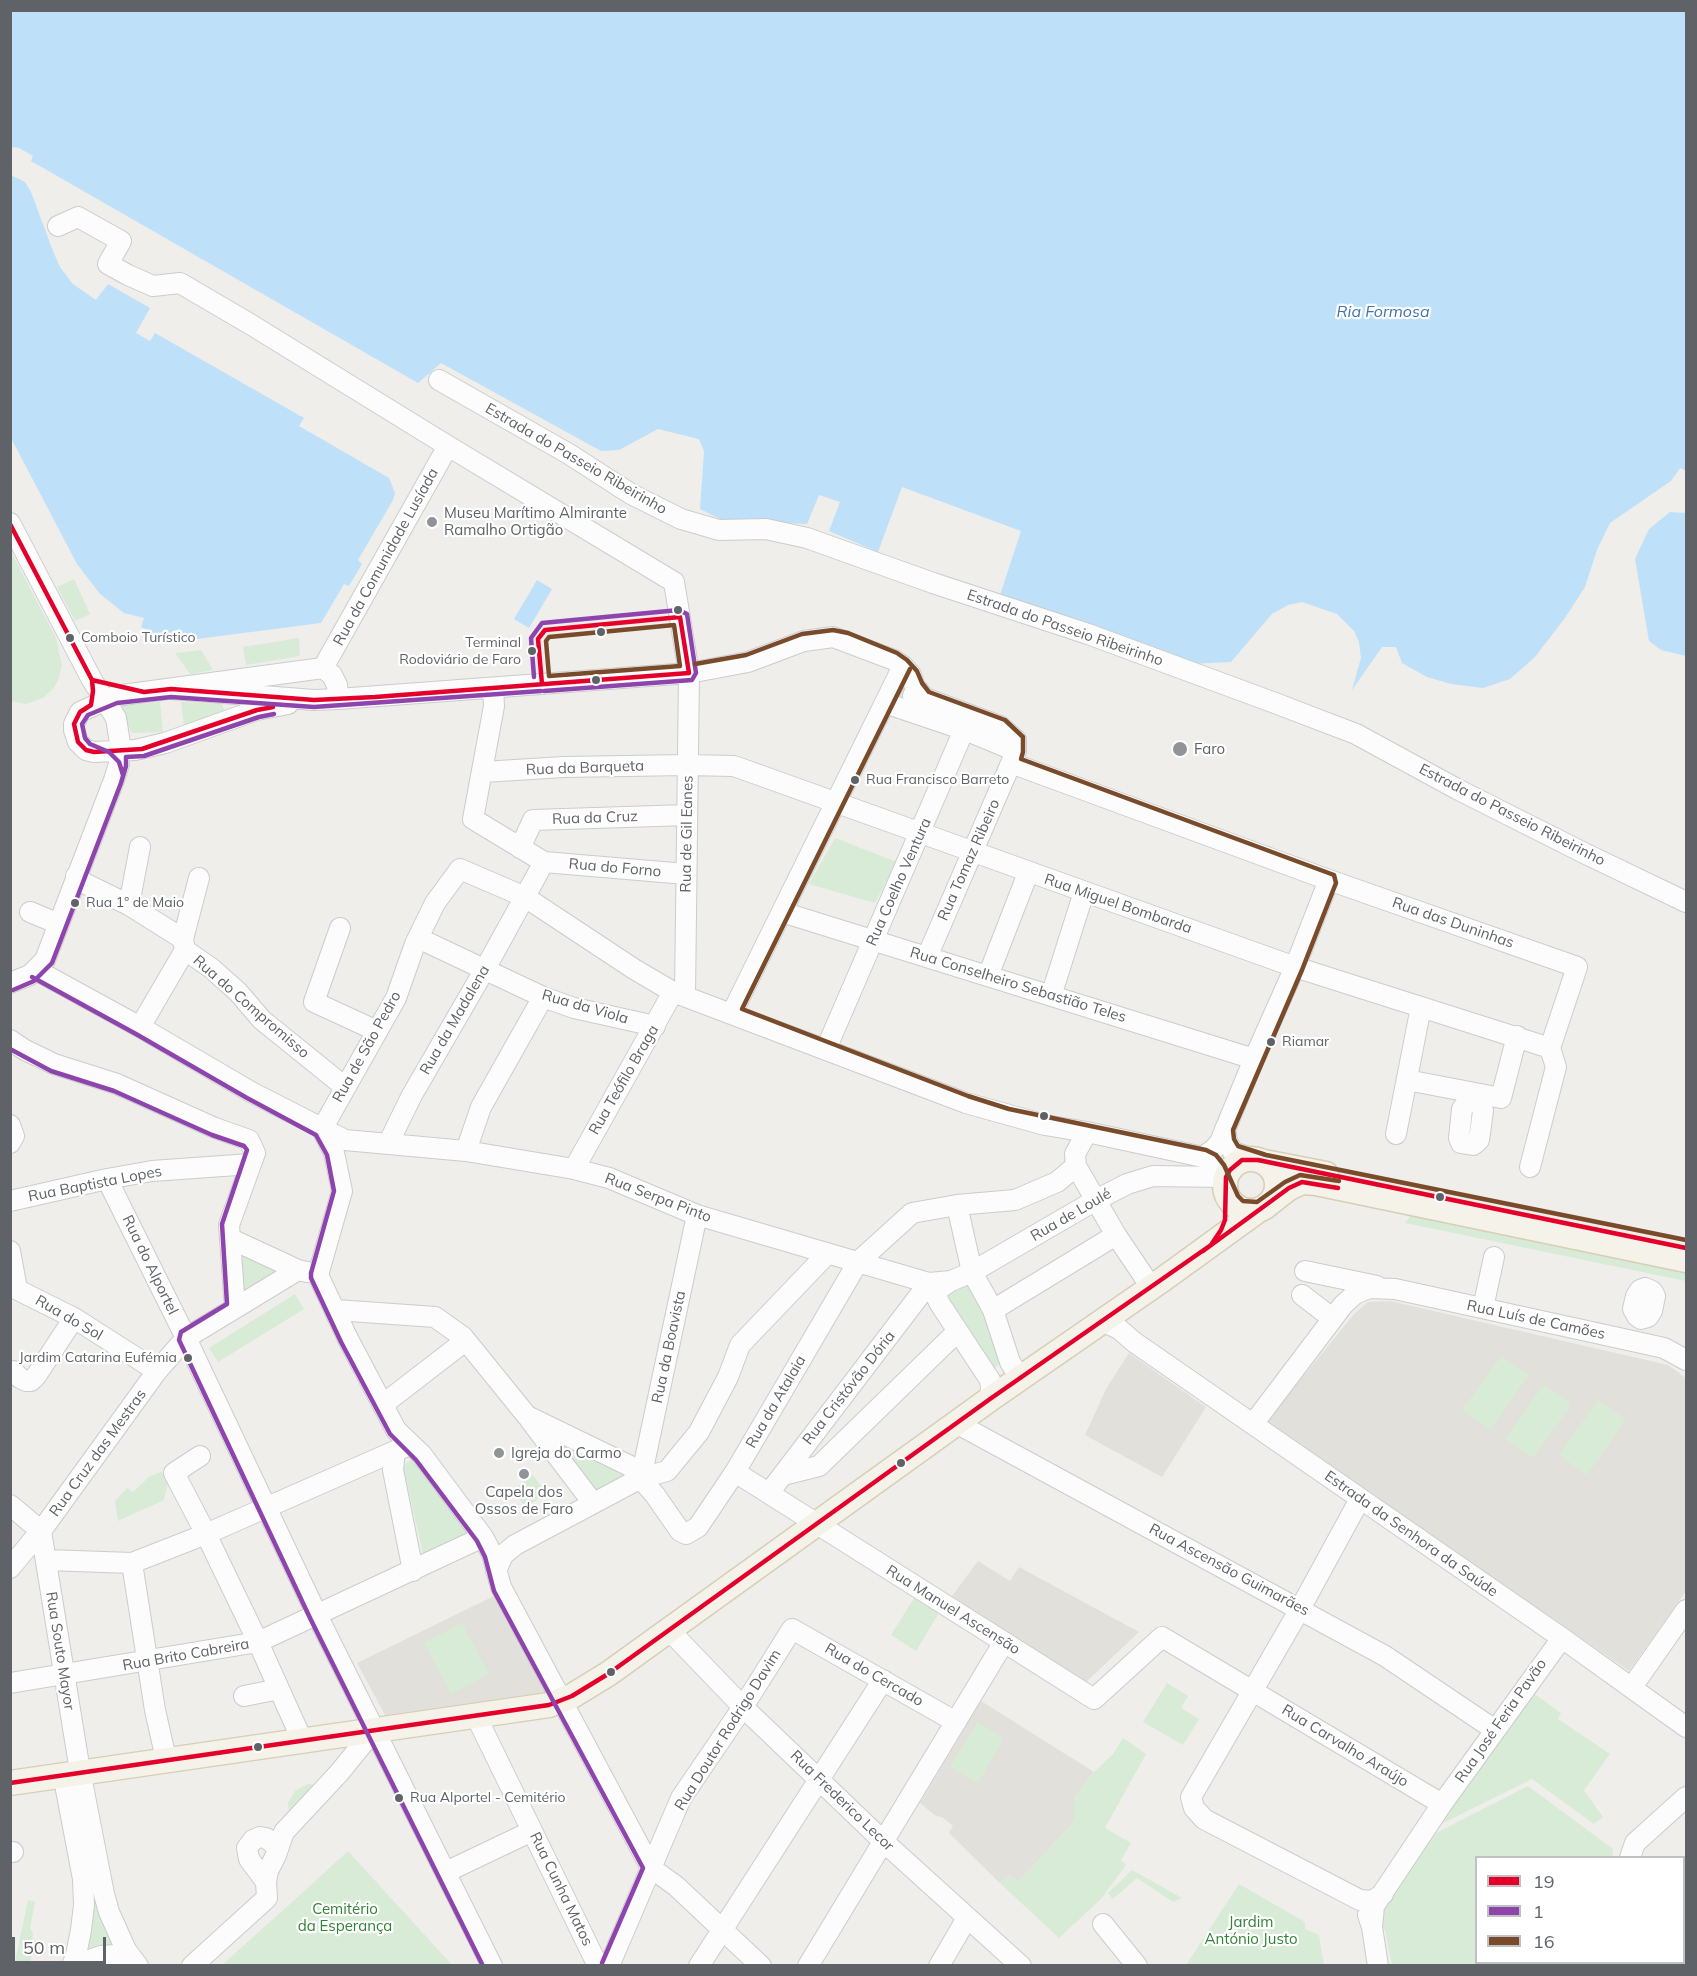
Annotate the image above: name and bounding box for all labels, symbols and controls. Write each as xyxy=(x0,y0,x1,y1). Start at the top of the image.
water label: Ria Formosa xyxy=(1336,302,1430,322)
street label: Estrada do Passeio Ribeirinho xyxy=(482,400,670,518)
street label: Rua da Comunidade Lusíada xyxy=(330,465,442,649)
place label: Museu Marítimo Almirante Ramalho Ortigão xyxy=(444,504,627,539)
marker: Museu Marítimo Almirante Ramalho Ortigão xyxy=(425,515,439,529)
street label: Estrada do Passeio Ribeirinho xyxy=(964,586,1166,670)
unlabelled marker xyxy=(672,604,684,616)
unlabelled marker xyxy=(595,626,607,638)
place label: Comboio Turístico xyxy=(81,630,196,646)
marker: Comboio Turístico xyxy=(64,632,76,644)
place label: Terminal Rodoviário de Faro xyxy=(399,635,521,668)
marker: Terminal Rodoviário de Faro xyxy=(526,645,538,657)
unlabelled marker xyxy=(590,674,602,686)
marker: Faro xyxy=(1171,740,1189,758)
place label: Faro xyxy=(1194,740,1225,758)
street label: Rua da Barqueta xyxy=(525,757,645,779)
street label: Estrada do Passeio Ribeirinho xyxy=(1416,760,1608,870)
place label: Rua Francisco Barreto xyxy=(866,772,1009,788)
marker: Rua Francisco Barreto xyxy=(849,774,861,786)
street label: Rua de Gil Eanes xyxy=(677,775,697,893)
street label: Rua Tomaz Ribeiro xyxy=(934,797,1004,923)
street label: Rua da Cruz xyxy=(552,808,638,828)
street label: Rua Coelho Ventura xyxy=(863,815,935,949)
street label: Rua do Forno xyxy=(568,855,662,881)
street label: Rua Miguel Bombarda xyxy=(1042,870,1194,938)
street label: Rua das Duninhas xyxy=(1390,894,1516,952)
place label: Rua 1º de Maio xyxy=(86,895,184,911)
marker: Rua 1º de Maio xyxy=(69,897,81,909)
street label: Rua Conselheiro Sebastião Teles xyxy=(908,944,1128,1026)
street label: Rua do Compromisso xyxy=(189,952,313,1062)
street label: Rua da Madalena xyxy=(416,962,494,1078)
street label: Rua da Viola xyxy=(540,986,630,1028)
street label: Rua de São Pedro xyxy=(329,988,405,1106)
street label: Rua Teófilo Braga xyxy=(585,1022,663,1138)
place label: Riamar xyxy=(1282,1034,1329,1050)
marker: Riamar xyxy=(1265,1036,1277,1048)
unlabelled marker xyxy=(1038,1110,1050,1122)
street label: Rua Baptista Lopes xyxy=(27,1162,163,1206)
street label: Rua Serpa Pinto xyxy=(602,1169,714,1227)
street label: Rua de Loulé xyxy=(1027,1185,1115,1245)
unlabelled marker xyxy=(1434,1191,1446,1203)
street label: Rua do Alportel xyxy=(118,1212,182,1318)
street label: Rua da Boavista xyxy=(648,1289,690,1405)
street label: Rua do Sol xyxy=(32,1291,106,1345)
street label: Rua Luís de Camões xyxy=(1465,1297,1607,1343)
street label: Rua Cristóvão Dória xyxy=(799,1328,899,1448)
place label: Jardim Catarina Eufémia xyxy=(19,1350,177,1366)
marker: Jardim Catarina Eufémia xyxy=(182,1352,194,1364)
street label: Rua da Atalaia xyxy=(742,1352,810,1452)
street label: Rua Cruz das Mestras xyxy=(46,1386,150,1520)
place label: Igreja do Carmo xyxy=(511,1444,622,1462)
marker: Igreja do Carmo xyxy=(492,1446,506,1460)
unlabelled marker xyxy=(895,1457,907,1469)
marker: Capela dos Ossos de Faro xyxy=(517,1467,531,1481)
street label: Estrada da Senhora da Saúde xyxy=(1321,1467,1501,1601)
place label: Capela dos Ossos de Faro xyxy=(475,1483,573,1518)
street label: Rua Ascensão Guimarães xyxy=(1146,1520,1312,1620)
street label: Rua Manuel Ascensão xyxy=(883,1561,1023,1659)
street label: Rua Souto Mayor xyxy=(42,1590,78,1712)
street label: Rua Brito Cabreira xyxy=(121,1635,251,1675)
street label: Rua do Cercado xyxy=(822,1640,926,1710)
street label: Rua Doutor Rodrigo Davim xyxy=(671,1646,785,1814)
street label: Rua José Feria Pavão xyxy=(1451,1656,1551,1786)
unlabelled marker xyxy=(605,1666,617,1678)
street label: Rua Carvalho Araújo xyxy=(1278,1701,1412,1791)
unlabelled marker xyxy=(252,1741,264,1753)
street label: Rua Frederico Lecor xyxy=(786,1747,898,1855)
place label: Rua Alportel - Cemitério xyxy=(410,1790,566,1806)
marker: Rua Alportel - Cemitério xyxy=(393,1792,405,1804)
street label: Rua Cunha Matos xyxy=(526,1829,596,1949)
legend xyxy=(1475,1856,1685,1964)
text: 19 xyxy=(1533,1870,1555,1893)
park label: Cemitério da Esperança xyxy=(298,1900,392,1935)
text: 1 xyxy=(1533,1900,1544,1923)
park label: Jardim António Justo xyxy=(1204,1913,1298,1948)
scale bar xyxy=(15,1925,110,1963)
text: 16 xyxy=(1533,1930,1555,1953)
text: 50 m xyxy=(23,1936,65,1959)

